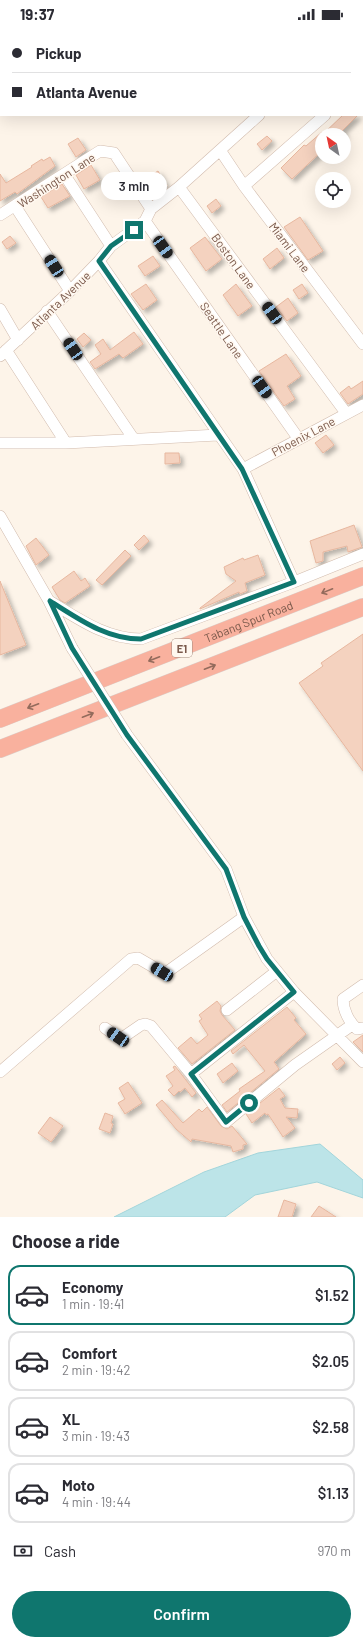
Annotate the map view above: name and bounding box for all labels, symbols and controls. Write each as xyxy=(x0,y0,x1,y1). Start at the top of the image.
text: 19:37 xyxy=(20,5,54,23)
text: Pickup xyxy=(36,44,82,62)
text: Atlanta Avenue xyxy=(36,83,137,101)
north arrow xyxy=(315,128,351,164)
map controls xyxy=(315,128,351,208)
street label: Washington Lane xyxy=(15,150,97,210)
callout: 3 min xyxy=(101,172,167,200)
button: locate xyxy=(315,172,351,208)
text: 3 min xyxy=(119,178,149,194)
street label: Miami Lane xyxy=(267,219,313,275)
route end xyxy=(125,221,143,239)
street label: Boston Lane xyxy=(209,231,259,291)
car xyxy=(151,234,175,260)
car xyxy=(42,253,66,279)
street label: Atlanta Avenue xyxy=(27,268,93,332)
street label: Seattle Lane xyxy=(197,299,247,361)
car xyxy=(260,300,284,326)
car xyxy=(61,336,85,362)
car xyxy=(250,374,274,400)
street label: Phoenix Lane xyxy=(269,413,337,459)
one-way arrow xyxy=(321,588,333,595)
street label: Tabang Spur Road xyxy=(202,597,295,645)
road number: E1 xyxy=(172,639,192,657)
one-way arrow xyxy=(148,655,160,663)
one-way arrow xyxy=(203,663,215,671)
one-way arrow xyxy=(27,703,39,711)
one-way arrow xyxy=(82,710,94,718)
car xyxy=(149,961,175,983)
car xyxy=(105,1025,131,1049)
route start xyxy=(240,1094,258,1112)
text: Choose a ride xyxy=(12,1230,120,1252)
icon: car xyxy=(14,1277,50,1313)
text: Economy xyxy=(62,1278,123,1296)
text: $1.52 xyxy=(315,1286,349,1304)
text: 1 min · 19:41 xyxy=(62,1296,124,1312)
icon: car xyxy=(14,1343,50,1379)
text: Comfort xyxy=(62,1344,117,1362)
text: $2.05 xyxy=(312,1352,349,1370)
text: 2 min · 19:42 xyxy=(62,1362,130,1378)
icon: car xyxy=(14,1409,50,1445)
text: XL xyxy=(62,1410,80,1428)
text: $2.58 xyxy=(312,1418,349,1436)
text: 3 min · 19:43 xyxy=(62,1428,130,1444)
icon: car xyxy=(14,1475,50,1511)
text: Moto xyxy=(62,1476,95,1494)
text: $1.13 xyxy=(318,1484,349,1502)
text: 4 min · 19:44 xyxy=(62,1494,131,1510)
icon: cash xyxy=(12,1540,34,1562)
text: Cash xyxy=(44,1542,76,1560)
text: 970 m xyxy=(317,1543,351,1559)
button: Confirm xyxy=(12,1591,351,1637)

